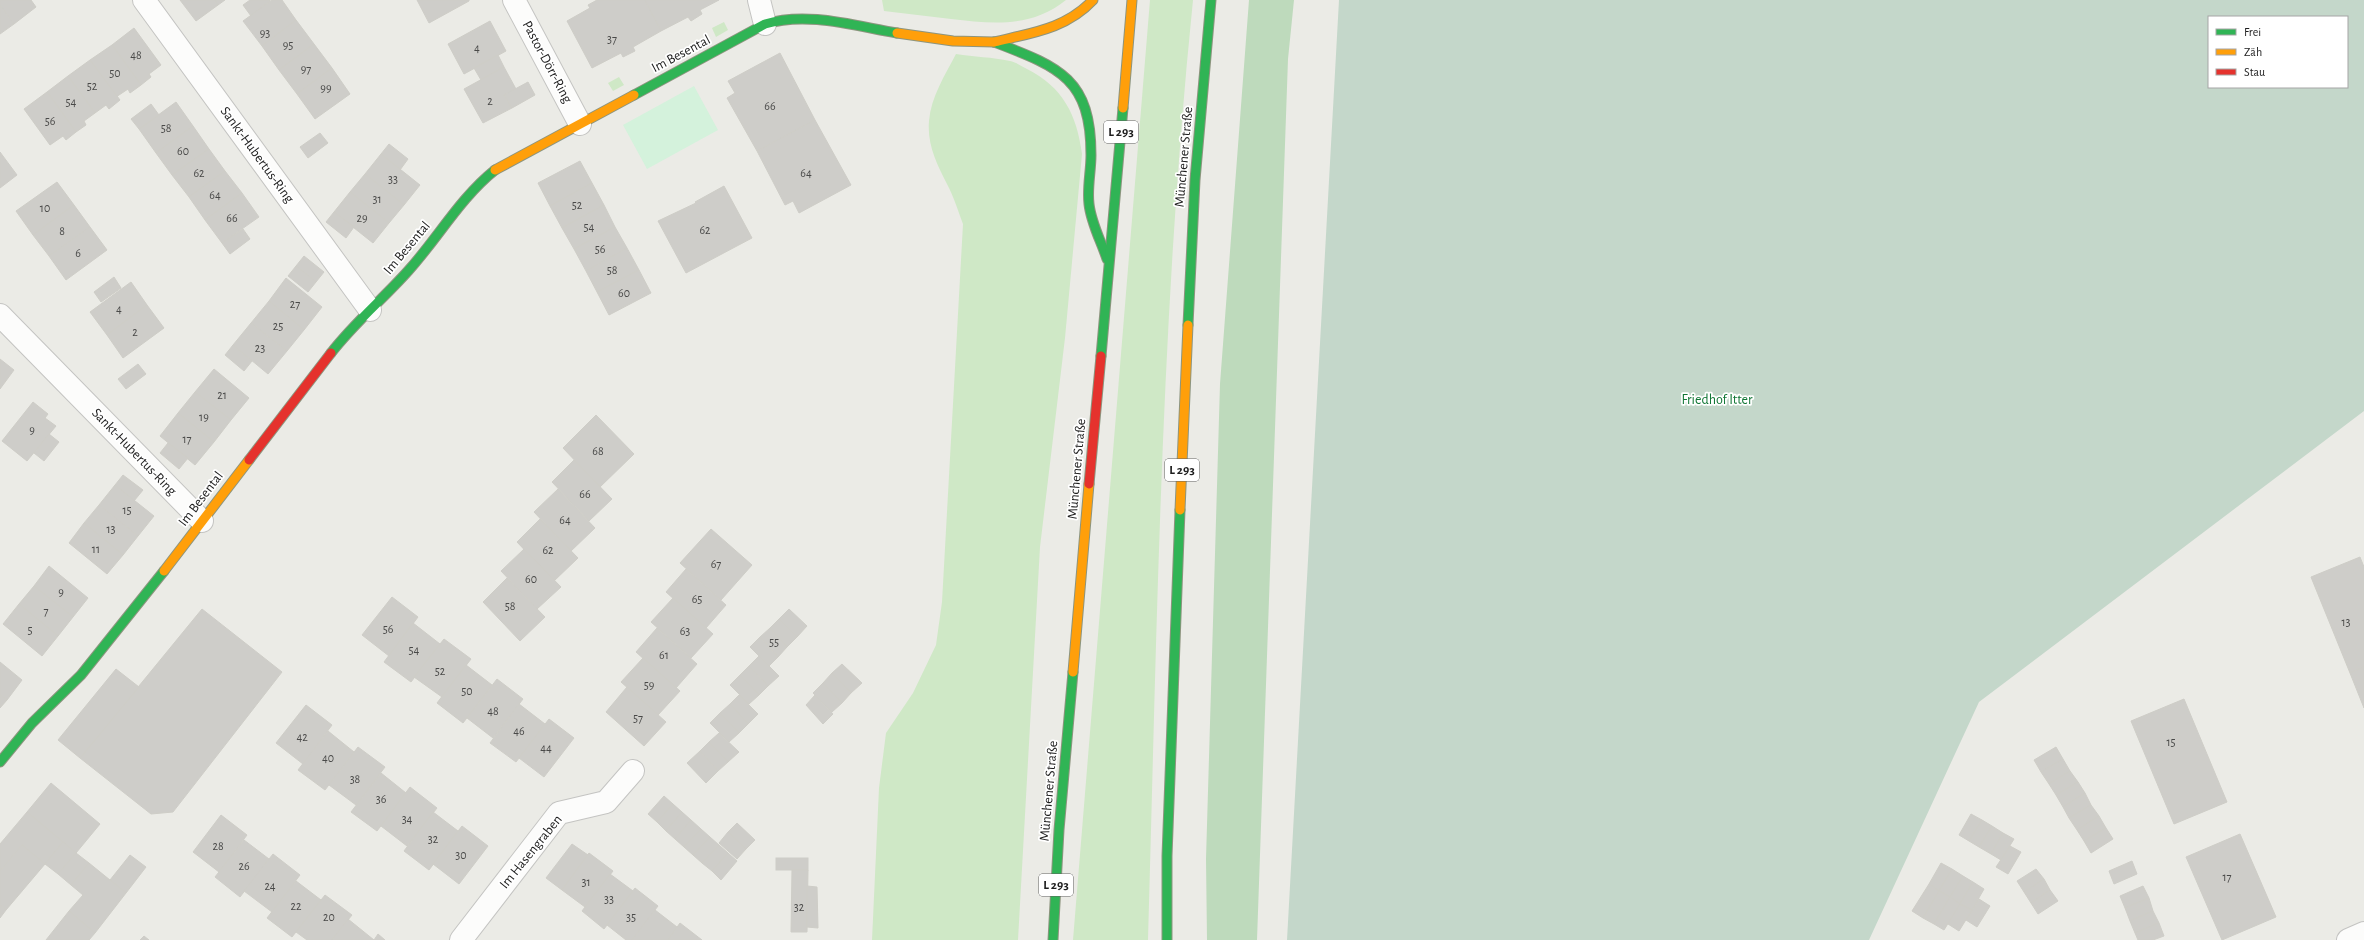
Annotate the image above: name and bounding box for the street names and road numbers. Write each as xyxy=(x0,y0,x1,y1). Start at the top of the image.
street label: Pastor-Dörr-Ring xyxy=(519,19,575,106)
street label: Im Besental xyxy=(649,33,713,75)
street label: Sankt-Hubertus-Ring xyxy=(218,104,297,206)
street label: Münchener Straße xyxy=(1173,106,1195,208)
road number: L 293 xyxy=(1104,121,1138,143)
street label: Im Besental xyxy=(381,219,433,277)
street label: Sankt-Hubertus-Ring xyxy=(89,406,179,498)
street label: Münchener Straße xyxy=(1066,418,1088,520)
road number: L 293 xyxy=(1165,459,1199,481)
street label: Im Besental xyxy=(176,469,226,529)
street label: Münchener Straße xyxy=(1038,740,1060,842)
street label: Im Hasengraben xyxy=(497,813,565,891)
road number: L 293 xyxy=(1039,874,1073,896)

